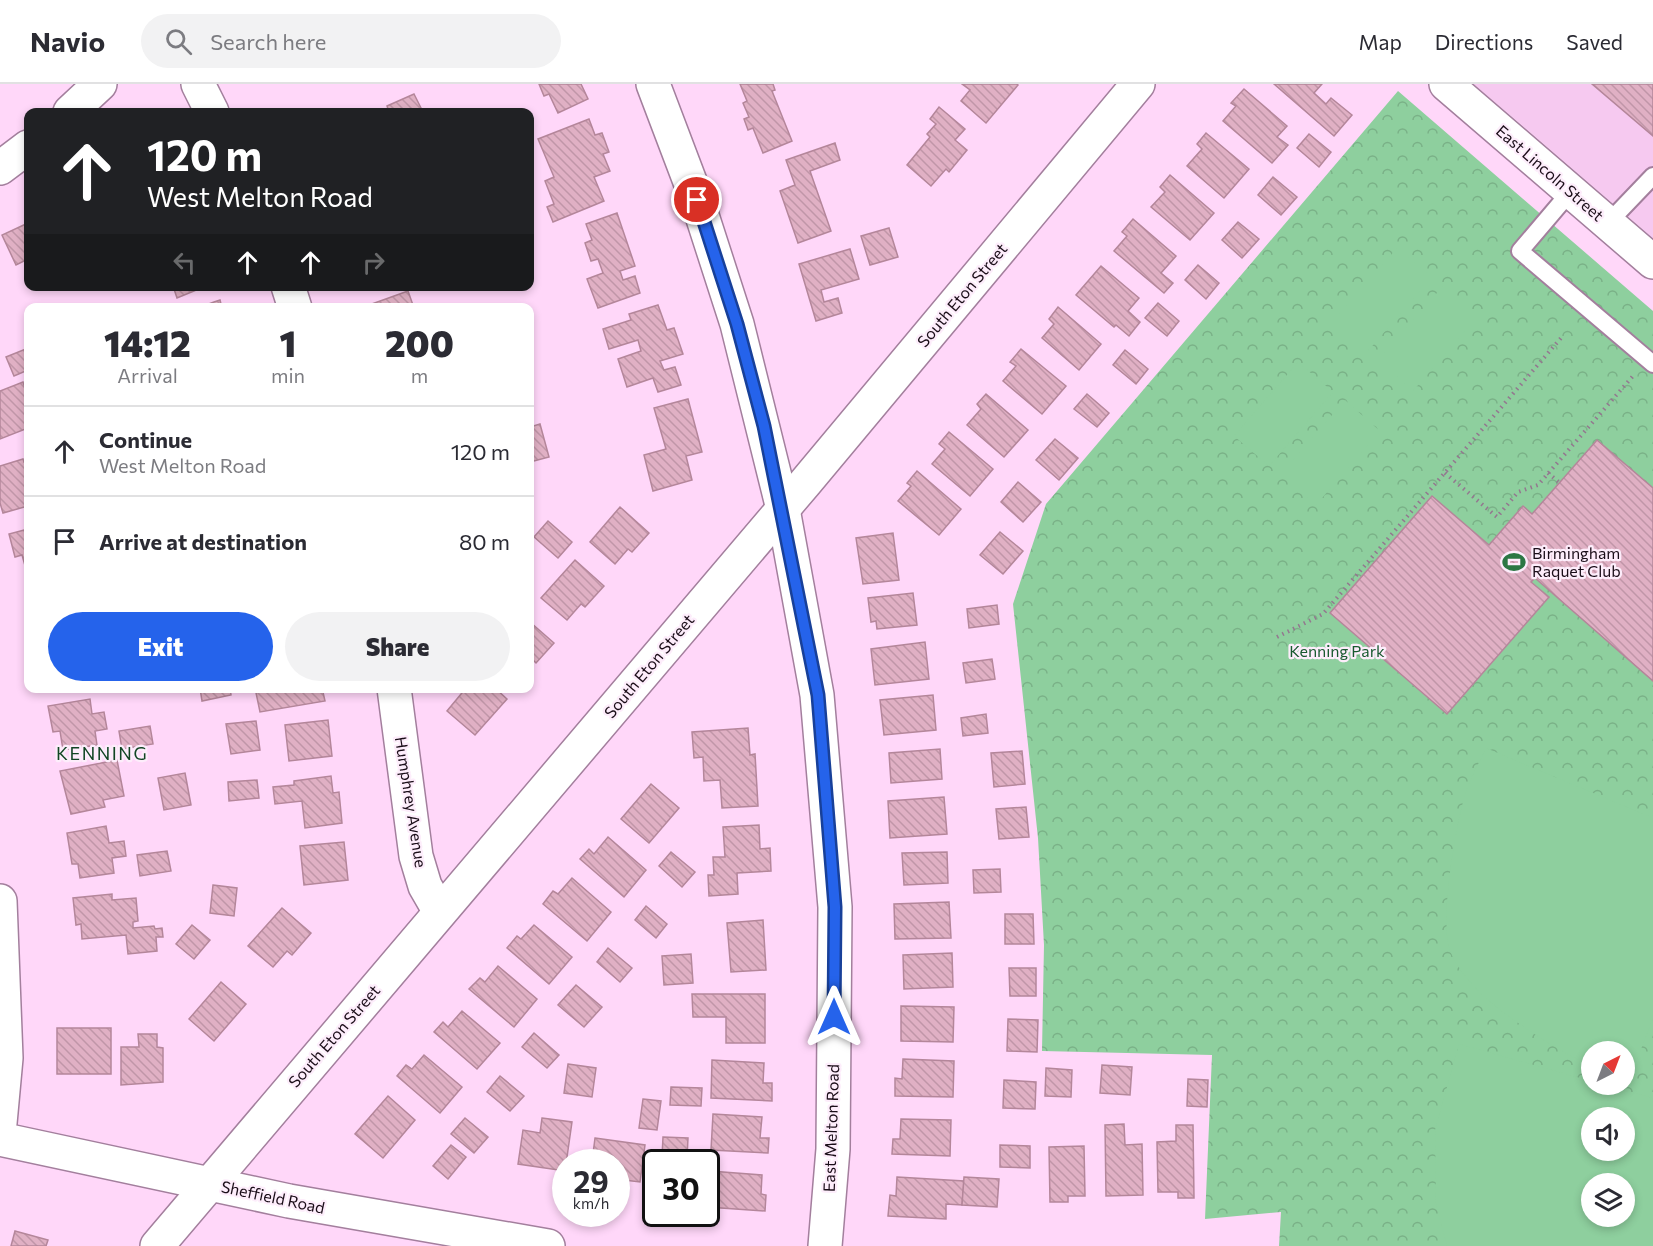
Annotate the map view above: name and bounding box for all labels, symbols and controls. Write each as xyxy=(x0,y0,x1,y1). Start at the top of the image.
search box xyxy=(141,14,561,68)
text: Navio xyxy=(30,24,105,58)
icon: search xyxy=(162,25,195,58)
text: Search here xyxy=(210,28,326,55)
text: Map xyxy=(1359,29,1402,54)
text: Directions xyxy=(1435,29,1533,54)
text: Saved xyxy=(1566,29,1623,54)
street label: East Lincoln Street xyxy=(1493,121,1608,225)
text: 120 m xyxy=(147,128,262,180)
icon: ahead xyxy=(48,132,126,210)
pin xyxy=(671,174,722,225)
text: West Melton Road xyxy=(147,180,373,213)
icon: arrive xyxy=(680,183,713,216)
street label: South Eton Street xyxy=(913,239,1011,350)
icon: left xyxy=(168,246,201,279)
icon: ahead xyxy=(231,246,264,279)
icon: ahead xyxy=(294,246,327,279)
icon: right xyxy=(357,246,390,279)
text: 14:12 xyxy=(104,320,191,364)
text: 1 xyxy=(280,320,296,364)
text: 200 xyxy=(385,320,454,364)
text: Arrival xyxy=(117,363,178,387)
text: min xyxy=(271,363,305,387)
text: m xyxy=(411,363,428,387)
text: Continue xyxy=(99,426,192,453)
icon: ahead xyxy=(48,435,81,468)
text: 120 m xyxy=(451,438,510,465)
text: West Melton Road xyxy=(99,453,266,477)
icon: arrive xyxy=(48,525,81,558)
text: Arrive at destination xyxy=(99,528,307,555)
text: 80 m xyxy=(459,528,510,555)
place label: Birmingham Raquet Club xyxy=(1532,543,1621,580)
sports icon: Birmingham Raquet Club xyxy=(1501,549,1527,575)
street label: South Eton Street xyxy=(600,610,698,721)
button: Exit xyxy=(48,612,273,681)
button: Share xyxy=(285,612,510,681)
park label: Kenning Park xyxy=(1289,641,1385,660)
street label: Humphrey Avenue xyxy=(392,735,431,869)
district label: KENNING xyxy=(56,742,148,764)
street label: South Eton Street xyxy=(284,980,384,1091)
position arrow xyxy=(802,985,866,1049)
north arrow xyxy=(1581,1041,1635,1095)
map controls xyxy=(1581,1041,1635,1227)
street label: East Melton Road xyxy=(819,1064,842,1192)
button: sound xyxy=(1581,1107,1635,1161)
speed limit sign: 30 xyxy=(642,1149,720,1227)
text: 29 xyxy=(573,1162,609,1199)
button: layers xyxy=(1581,1173,1635,1227)
street label: Sheffield Road xyxy=(220,1176,327,1217)
text: km/h xyxy=(573,1194,609,1212)

